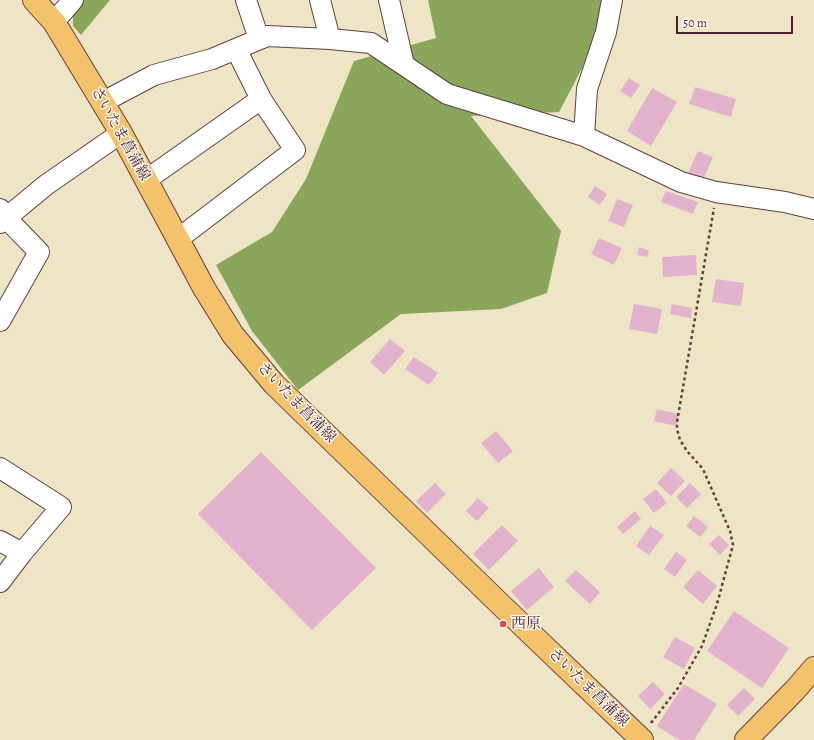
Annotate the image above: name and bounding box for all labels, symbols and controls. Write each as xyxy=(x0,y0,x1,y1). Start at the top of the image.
scale bar xyxy=(678,8,795,34)
text: 50 m xyxy=(683,15,707,31)
street label: さいたま菖蒲線 xyxy=(87,84,153,184)
street label: さいたま菖蒲線 xyxy=(253,359,339,447)
place label: 西原 xyxy=(511,615,541,633)
marker: 西原 xyxy=(498,619,508,629)
street label: さいたま菖蒲線 xyxy=(544,645,632,731)

